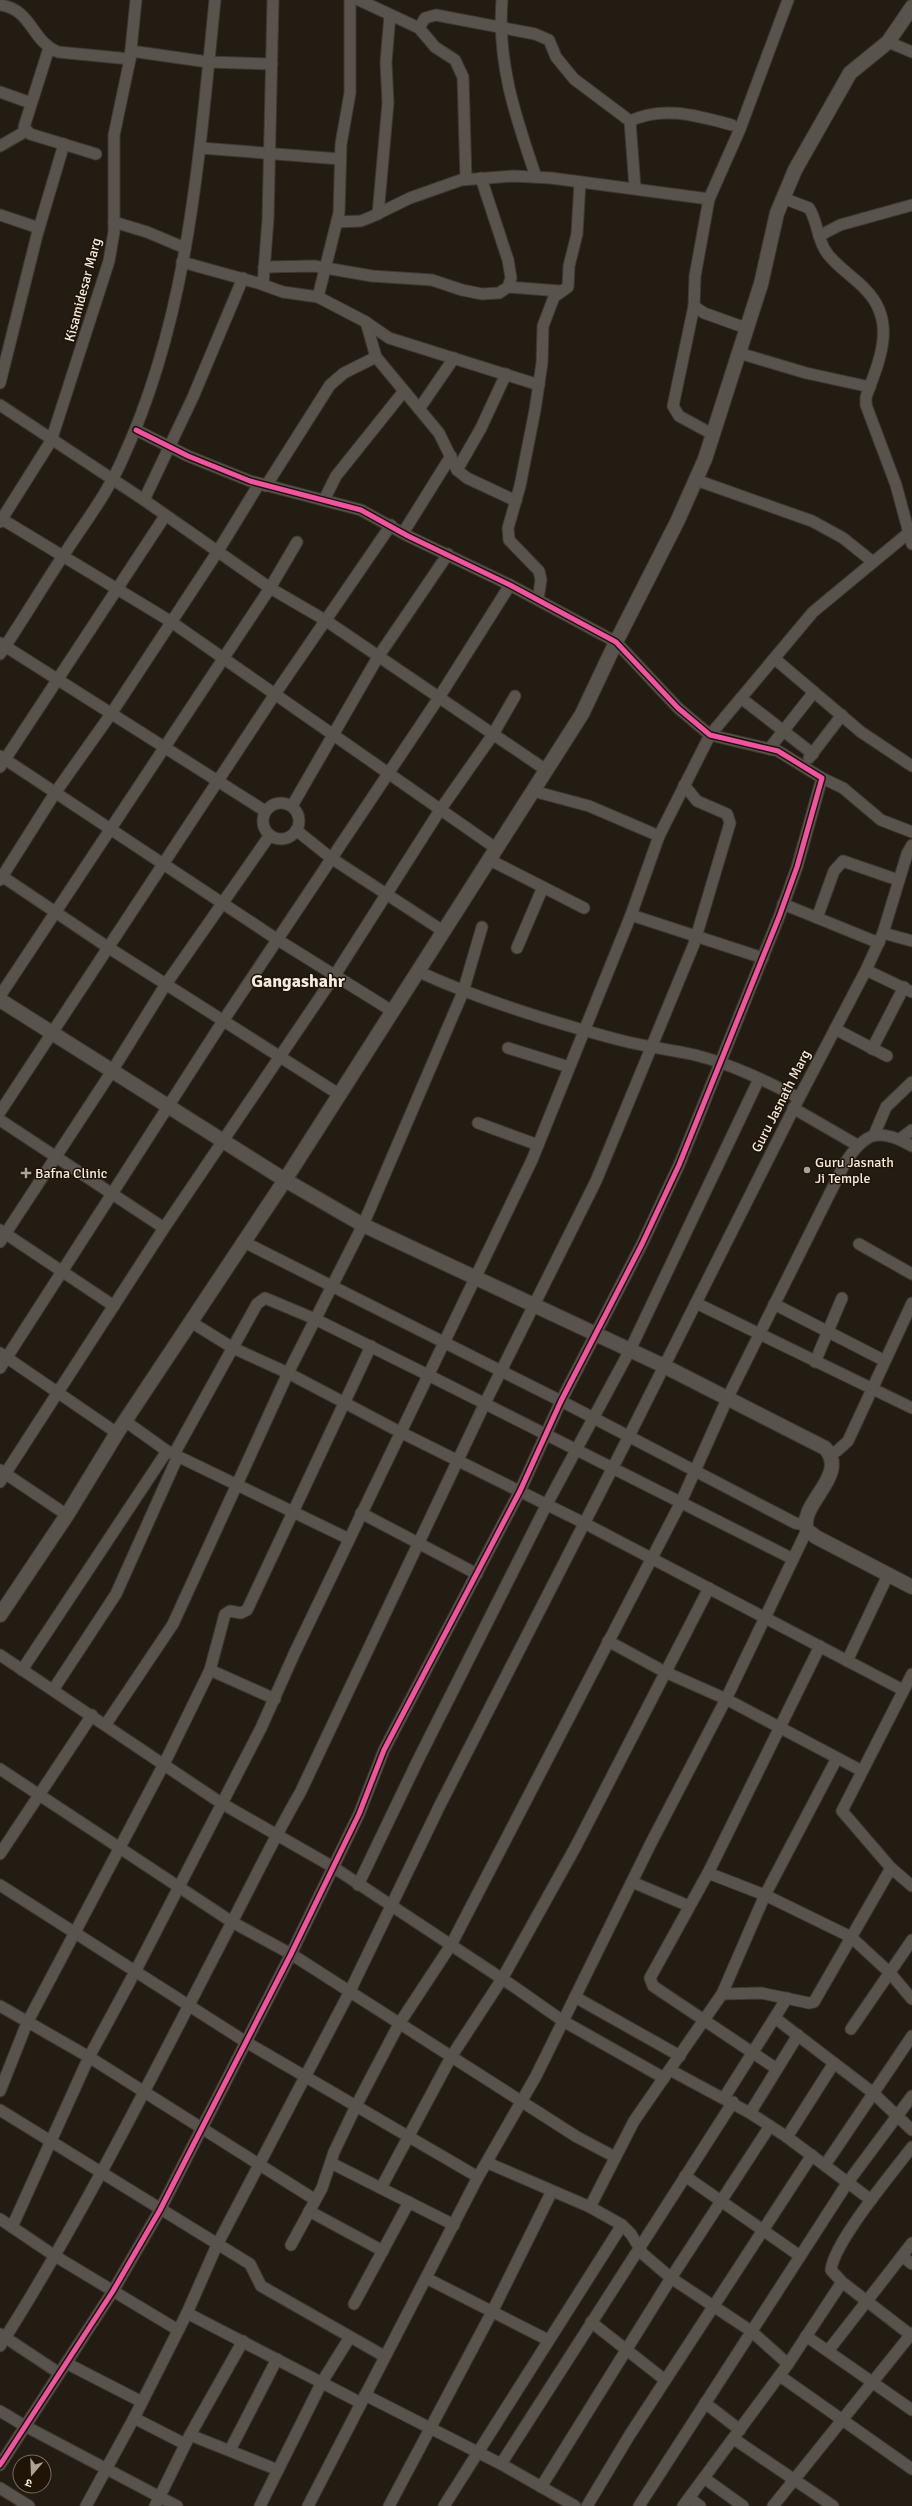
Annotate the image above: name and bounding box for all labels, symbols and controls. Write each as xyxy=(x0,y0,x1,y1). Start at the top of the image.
street label: Kisamidesar Marg xyxy=(61,236,105,344)
district label: Gangashahr xyxy=(251,970,346,992)
street label: Guru Jasnath Marg xyxy=(748,1047,814,1155)
place label: Guru Jasnath Ji Temple xyxy=(815,1154,894,1187)
place label: Bafna Clinic xyxy=(35,1165,108,1182)
marker: Guru Jasnath Ji Temple xyxy=(802,1165,812,1175)
marker: Bafna Clinic xyxy=(20,1167,32,1179)
north arrow xyxy=(12,2454,52,2494)
text: उ xyxy=(23,2476,34,2490)

